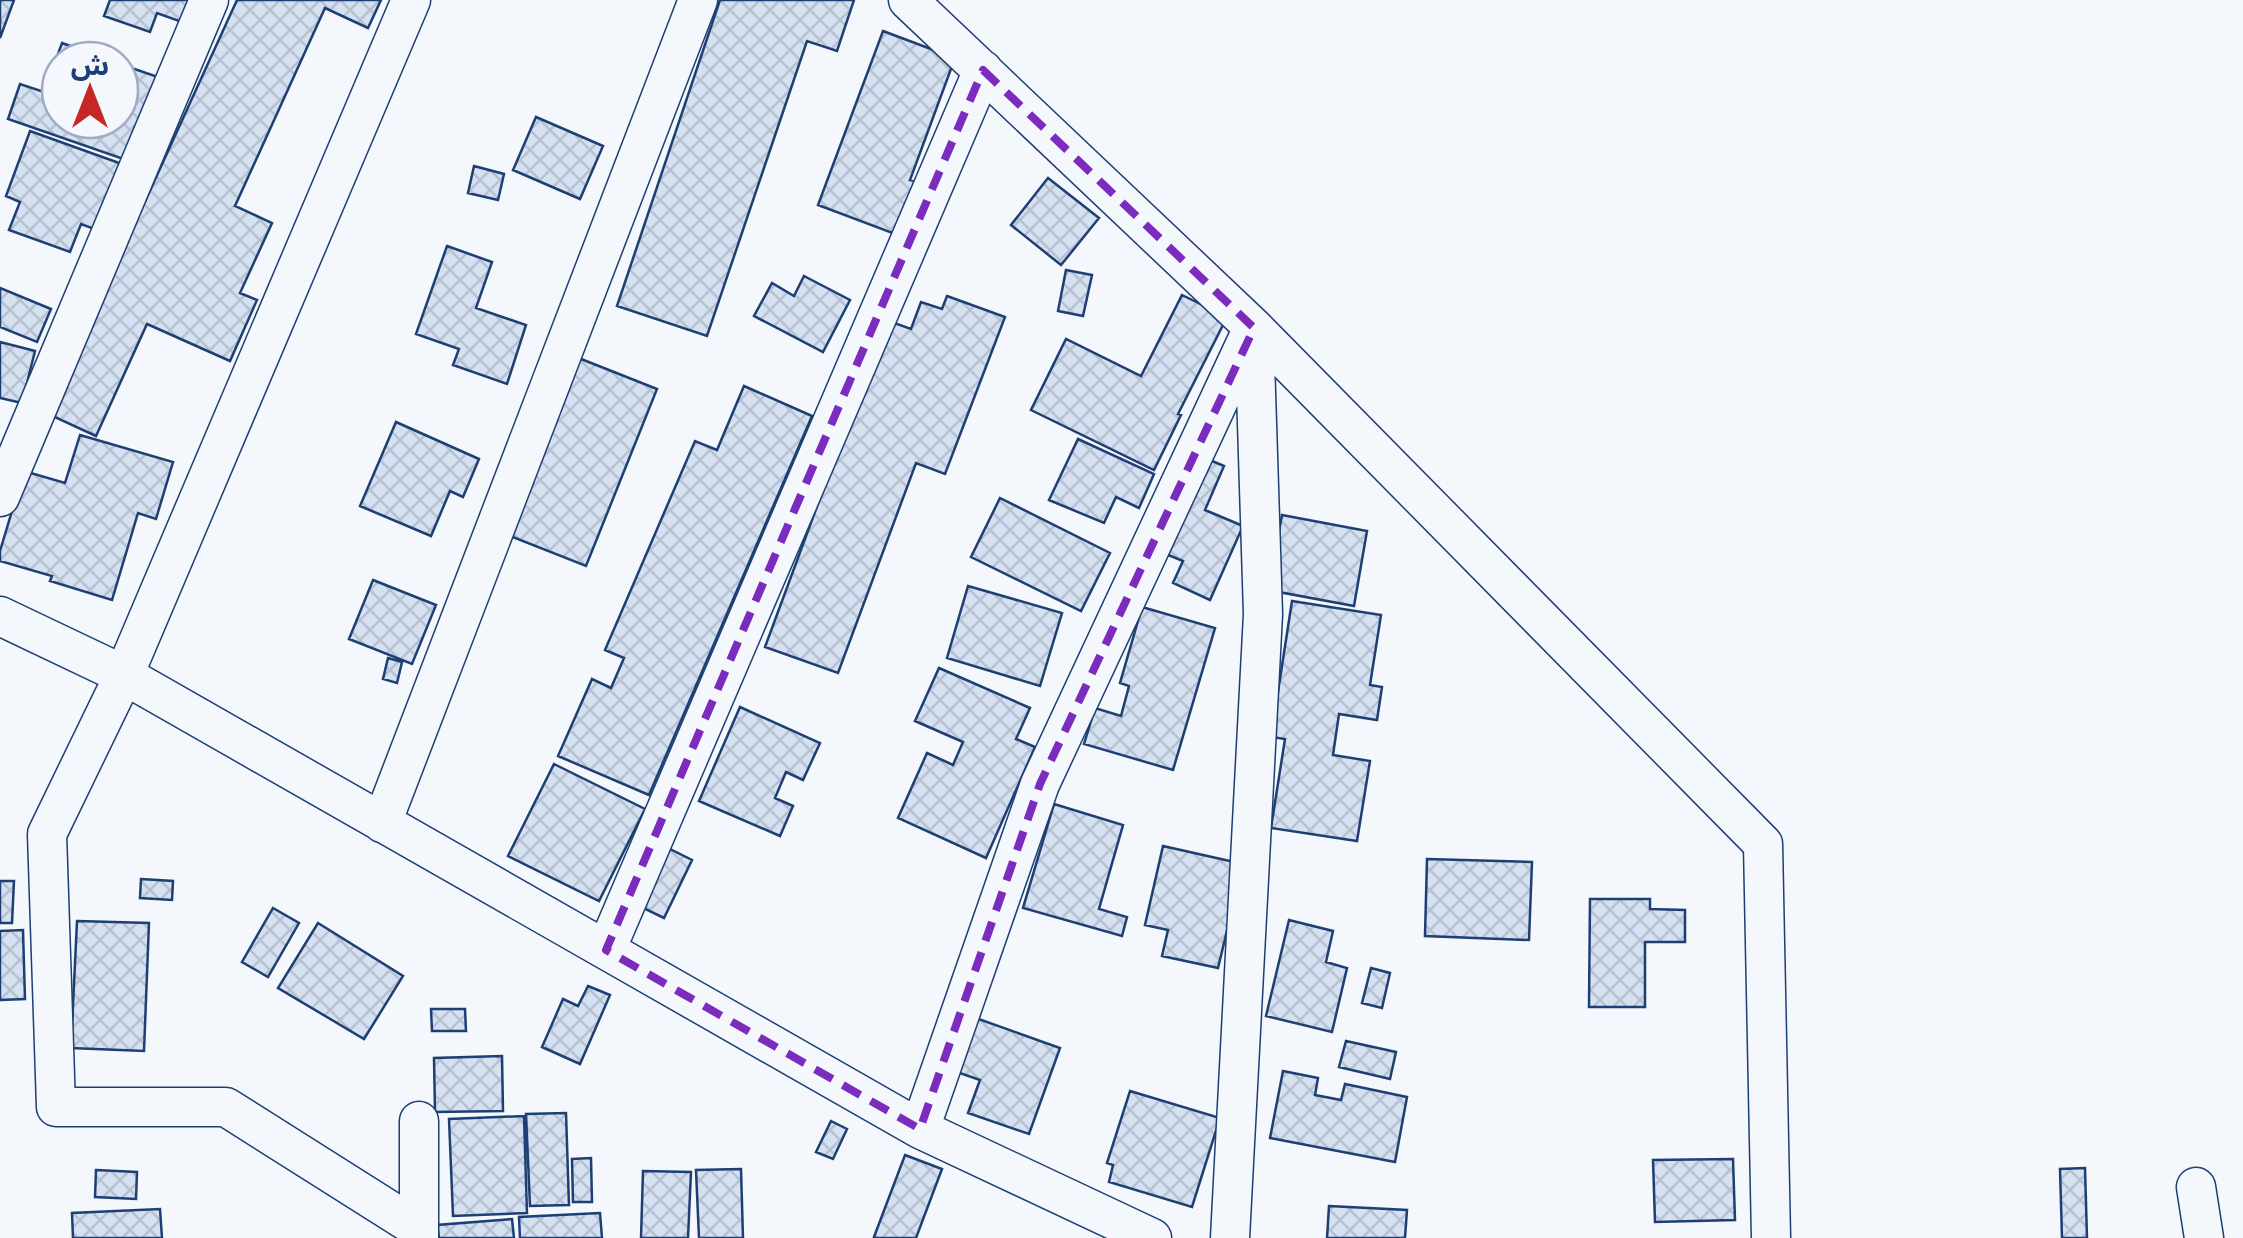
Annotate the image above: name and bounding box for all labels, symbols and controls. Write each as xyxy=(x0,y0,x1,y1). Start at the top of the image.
north arrow xyxy=(40,40,140,140)
text: ش xyxy=(71,47,109,81)

